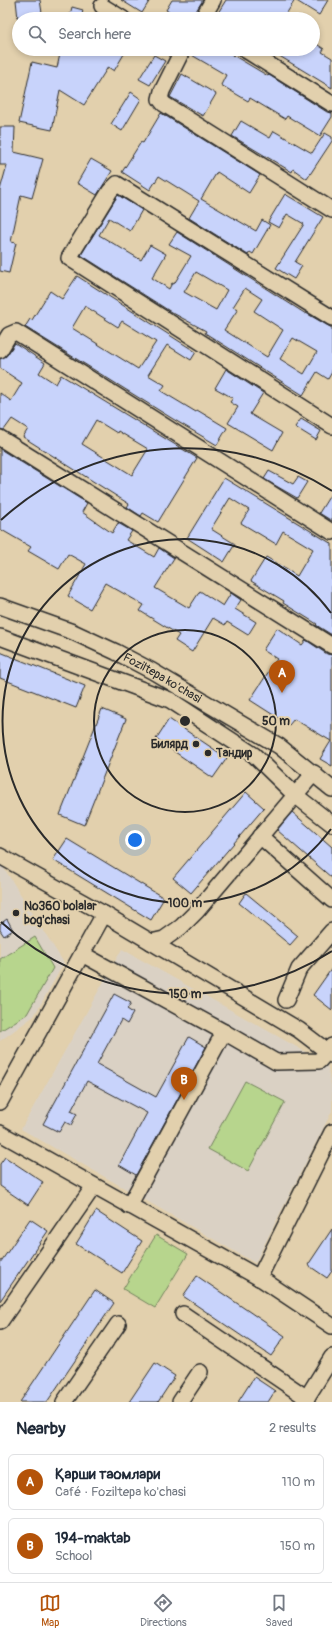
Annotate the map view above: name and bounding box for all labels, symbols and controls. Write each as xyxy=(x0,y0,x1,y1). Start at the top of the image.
search box xyxy=(12,12,320,56)
icon: search xyxy=(26,23,48,45)
text: Search here xyxy=(58,25,131,44)
street label: Foziltepa ko'chasi xyxy=(121,650,204,706)
pin: A xyxy=(269,660,295,693)
centre of rings xyxy=(178,714,192,728)
text: 50 m xyxy=(262,714,290,729)
place label: Билярд xyxy=(151,737,189,752)
marker: Билярд xyxy=(191,739,201,749)
place label: Тандир xyxy=(215,746,253,761)
marker: Тандир xyxy=(203,748,213,758)
your location xyxy=(125,830,145,850)
text: 100 m xyxy=(168,896,203,911)
place label: №360 bolalar bog'chasi xyxy=(24,899,97,928)
marker: №360 bolalar bog'chasi xyxy=(11,908,21,918)
text: 150 m xyxy=(169,987,202,1002)
pin: B xyxy=(171,1067,197,1100)
text: Nearby xyxy=(16,1418,65,1439)
text: 2 results xyxy=(269,1420,316,1436)
text: Қарши таомлари xyxy=(55,1465,160,1484)
text: A xyxy=(26,1474,34,1490)
text: 110 m xyxy=(282,1474,315,1490)
text: Café · Foziltepa ko'chasi xyxy=(55,1484,186,1500)
text: 194-maktab xyxy=(55,1529,131,1548)
text: B xyxy=(26,1538,34,1554)
text: 150 m xyxy=(280,1538,315,1554)
text: School xyxy=(55,1548,92,1564)
tab: Map xyxy=(39,1592,61,1629)
tab: Directions xyxy=(140,1592,187,1629)
tab: Saved xyxy=(265,1592,293,1629)

